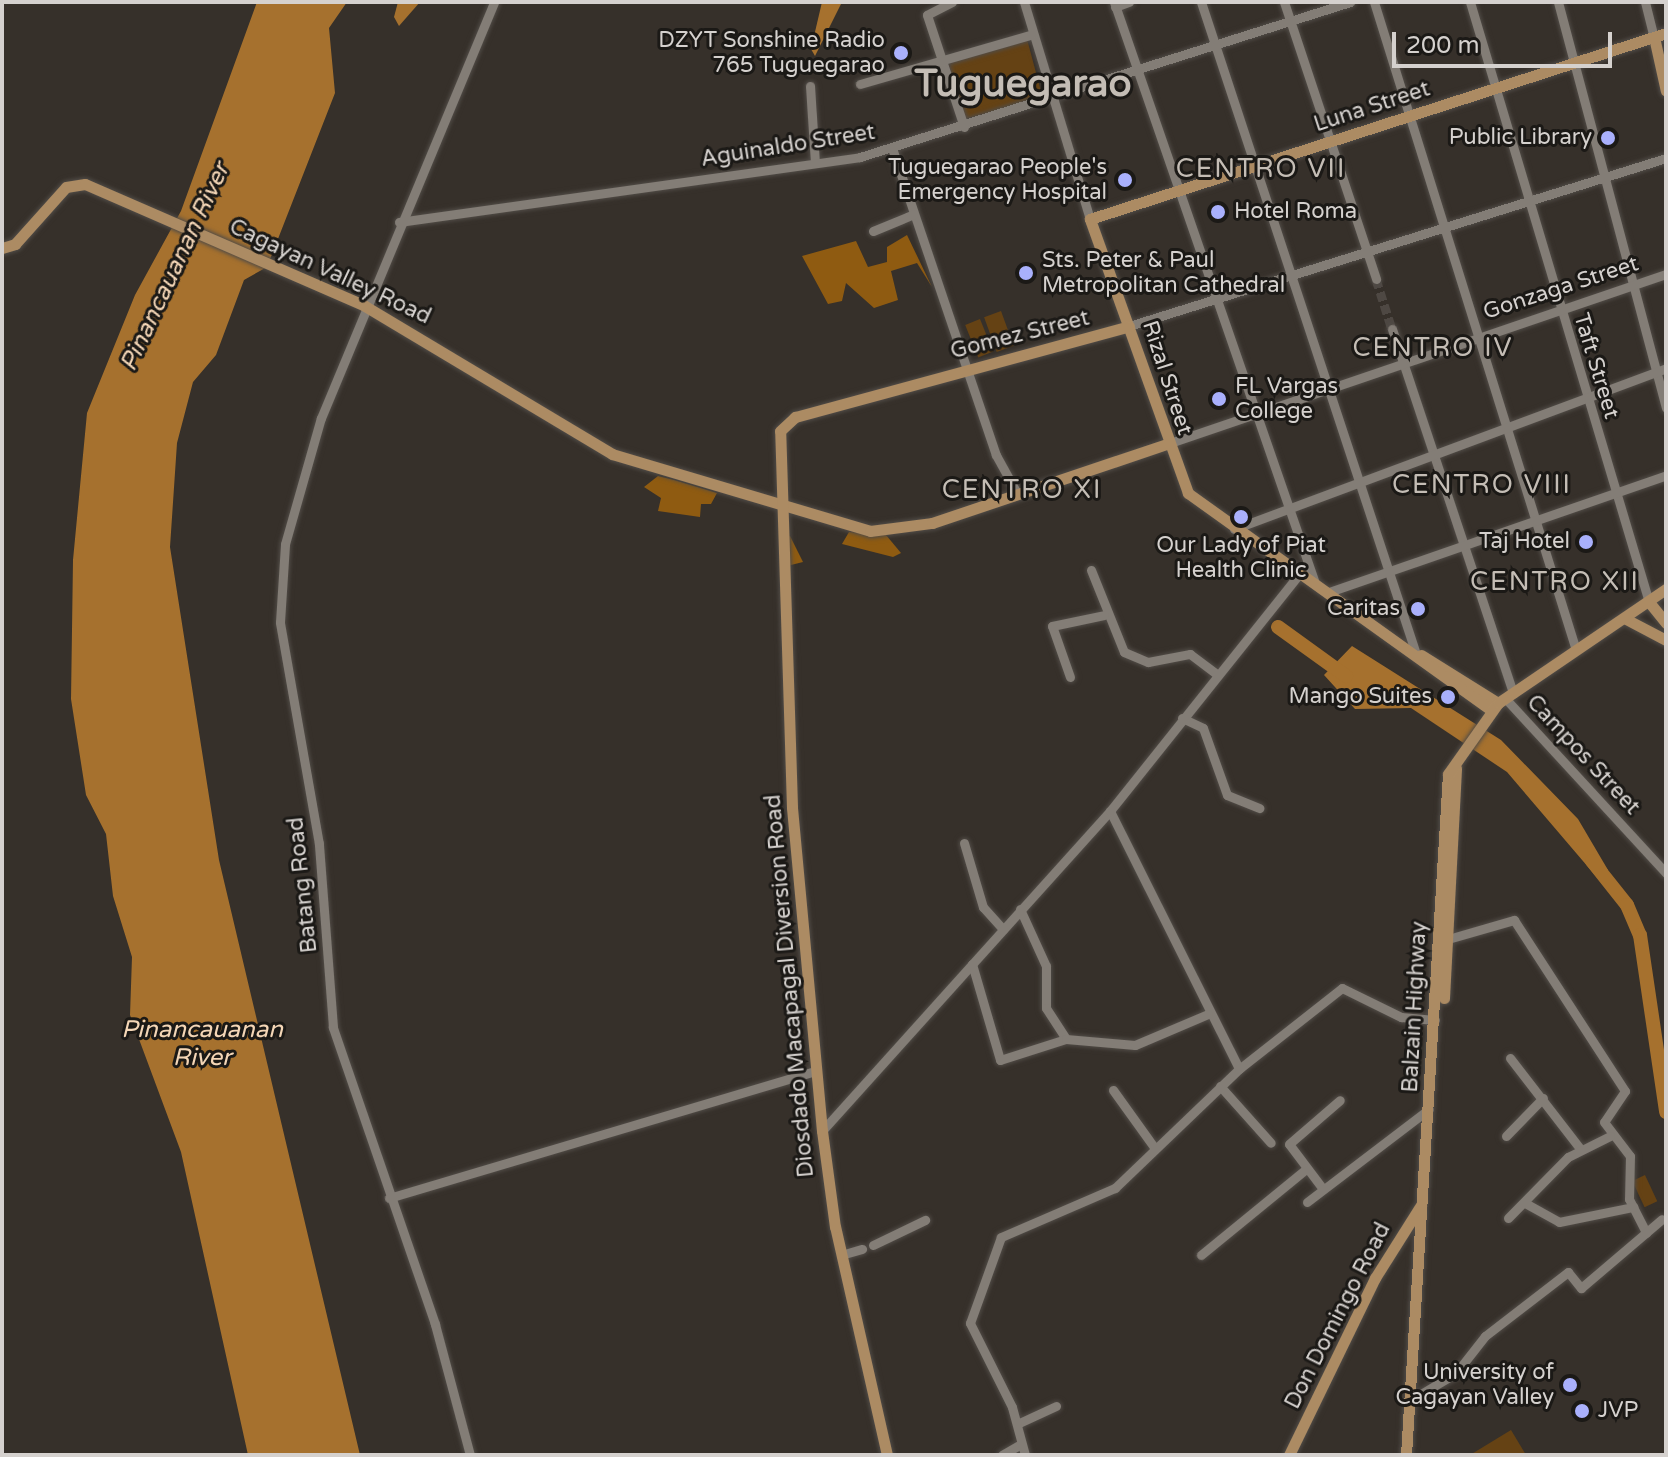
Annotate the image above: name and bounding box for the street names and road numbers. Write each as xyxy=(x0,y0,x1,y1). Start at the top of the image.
street label: Luna Street xyxy=(1311,76,1433,138)
street label: Aguinaldo Street xyxy=(699,119,877,173)
street label: Cagayan Valley Road xyxy=(225,214,435,330)
street label: Gonzaga Street xyxy=(1480,250,1642,326)
street label: Gomez Street xyxy=(948,305,1092,365)
street label: Taft Street xyxy=(1567,310,1625,422)
street label: Rizal Street xyxy=(1136,318,1198,438)
street label: Campos Street xyxy=(1521,690,1645,820)
street label: Diosdado Macapagal Diversion Road xyxy=(760,793,820,1179)
street label: Batang Road xyxy=(283,816,323,954)
street label: Balzain Highway xyxy=(1397,921,1433,1093)
street label: Don Domingo Road xyxy=(1280,1218,1396,1414)

